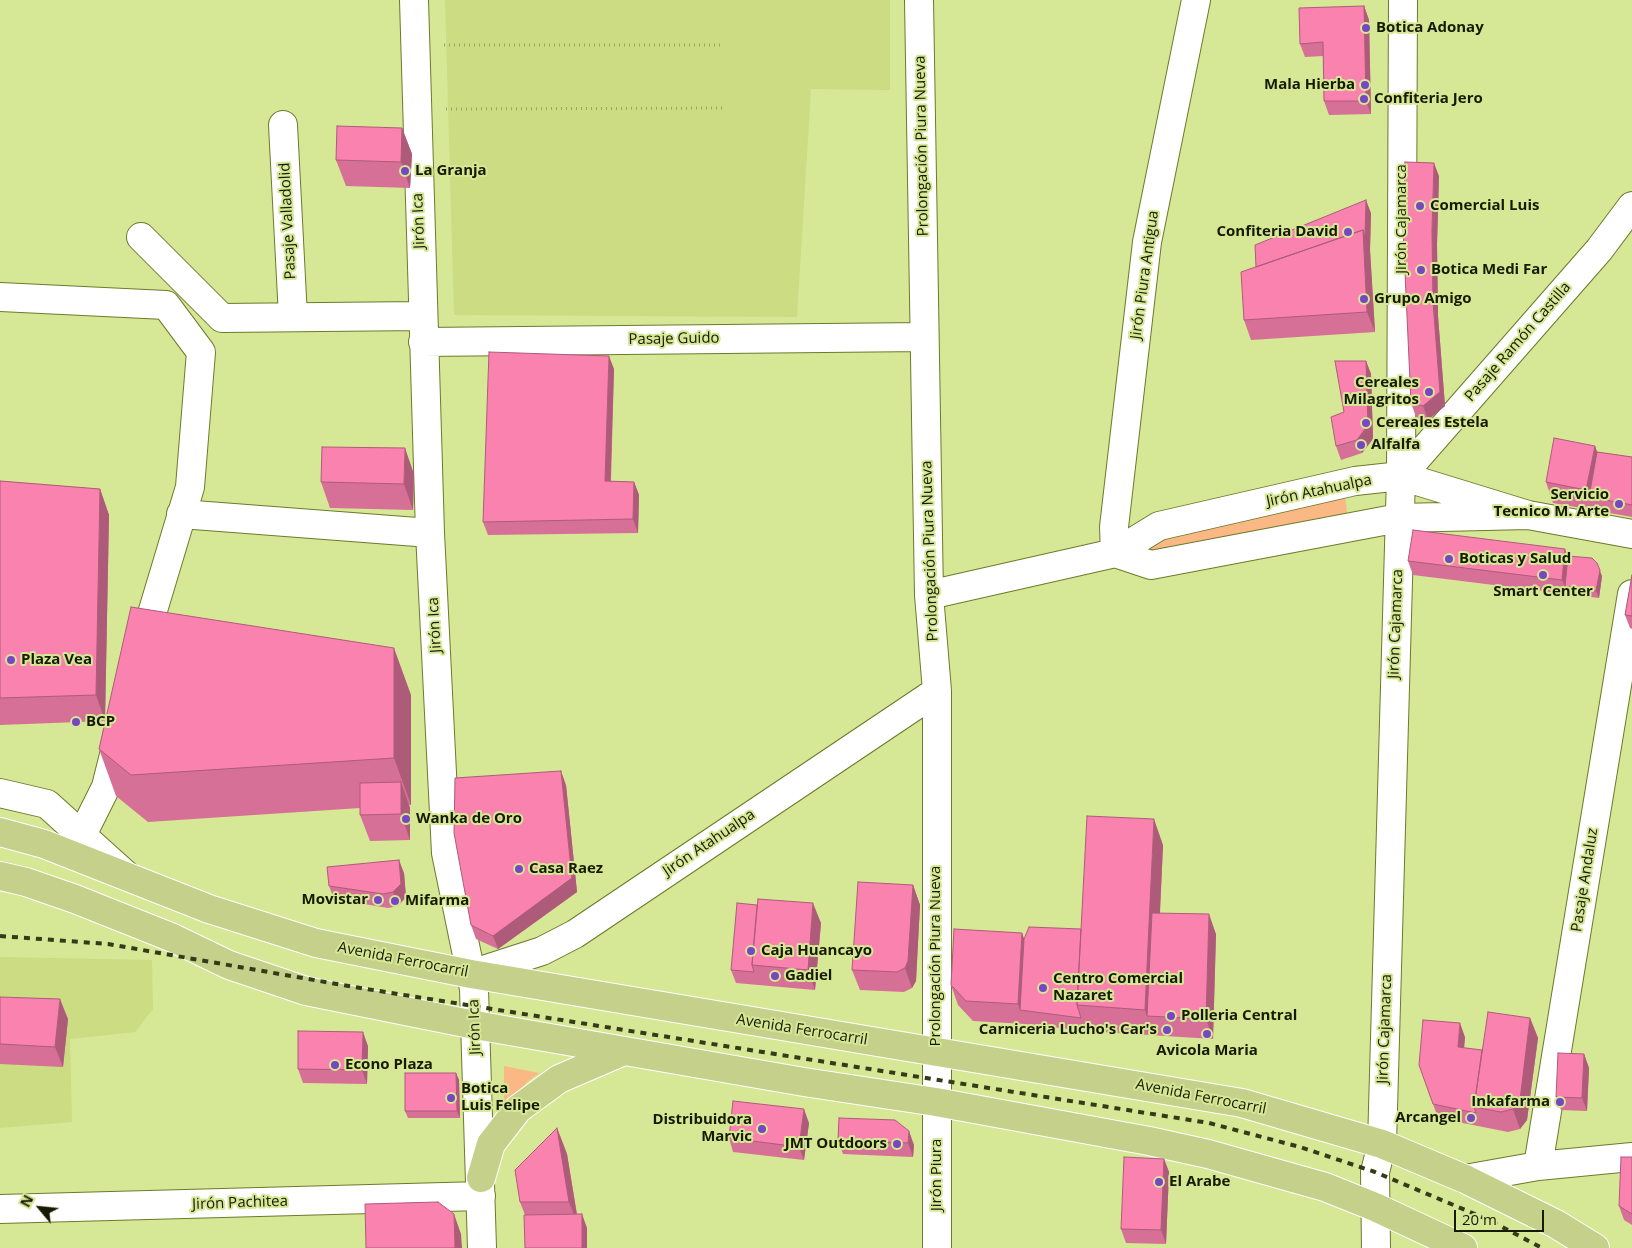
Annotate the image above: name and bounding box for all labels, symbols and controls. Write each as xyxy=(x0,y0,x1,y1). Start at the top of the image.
place label: Botica Adonay xyxy=(1376,19,1484,37)
marker: Botica Adonay xyxy=(1360,22,1372,34)
street label: Prolongación Piura Nueva xyxy=(911,55,933,237)
place label: Mala Hierba xyxy=(1264,76,1355,94)
marker: Mala Hierba xyxy=(1359,79,1371,91)
place label: Confiteria Jero xyxy=(1374,90,1483,108)
marker: Confiteria Jero xyxy=(1358,93,1370,105)
street label: Pasaje Valladolid xyxy=(276,162,300,280)
place label: La Granja xyxy=(415,162,487,180)
street label: Jirón Cajamarca xyxy=(1393,164,1411,274)
marker: La Granja xyxy=(399,165,411,177)
street label: Jirón Ica xyxy=(409,193,429,249)
place label: Comercial Luis xyxy=(1430,197,1539,215)
marker: Comercial Luis xyxy=(1414,200,1426,212)
street label: Jirón Piura Antigua xyxy=(1127,209,1163,341)
place label: Confiteria David xyxy=(1216,223,1338,241)
marker: Confiteria David xyxy=(1342,226,1354,238)
place label: Botica Medi Far xyxy=(1431,261,1547,279)
marker: Botica Medi Far xyxy=(1415,264,1427,276)
street label: Pasaje Ramón Castilla xyxy=(1461,279,1575,405)
place label: Grupo Amigo xyxy=(1374,290,1472,308)
marker: Grupo Amigo xyxy=(1358,293,1370,305)
street label: Pasaje Guido xyxy=(628,329,720,349)
place label: Cereales Milagritos xyxy=(1344,374,1419,409)
marker: Cereales Milagritos xyxy=(1423,386,1435,398)
place label: Cereales Estela xyxy=(1376,414,1489,432)
marker: Cereales Estela xyxy=(1360,417,1372,429)
place label: Alfalfa xyxy=(1371,436,1420,454)
marker: Alfalfa xyxy=(1355,439,1367,451)
street label: Prolongación Piura Nueva xyxy=(918,460,942,642)
street label: Jirón Atahualpa xyxy=(1265,471,1373,511)
place label: Servicio Tecnico M. Arte xyxy=(1494,486,1609,521)
marker: Servicio Tecnico M. Arte xyxy=(1613,498,1625,510)
place label: Boticas y Salud xyxy=(1459,550,1571,568)
marker: Boticas y Salud xyxy=(1443,553,1455,565)
street label: Jirón Cajamarca xyxy=(1385,569,1407,679)
marker: Smart Center xyxy=(1537,569,1549,581)
place label: Smart Center xyxy=(1493,583,1593,601)
street label: Jirón Ica xyxy=(425,597,445,653)
place label: Plaza Vea xyxy=(21,651,92,669)
marker: Plaza Vea xyxy=(5,654,17,666)
place label: BCP xyxy=(86,713,115,731)
marker: BCP xyxy=(70,716,82,728)
street label: Jirón Atahualpa xyxy=(660,806,758,880)
place label: Wanka de Oro xyxy=(416,810,522,828)
marker: Wanka de Oro xyxy=(400,813,412,825)
street label: Pasaje Andaluz xyxy=(1568,827,1602,933)
place label: Casa Raez xyxy=(529,860,603,878)
marker: Casa Raez xyxy=(513,863,525,875)
street label: Prolongación Piura Nueva xyxy=(927,866,945,1046)
place label: Movistar xyxy=(302,891,368,909)
place label: Mifarma xyxy=(405,892,469,910)
marker: Movistar xyxy=(372,894,384,906)
marker: Mifarma xyxy=(389,895,401,907)
street label: Avenida Ferrocarril xyxy=(336,939,470,981)
place label: Caja Huancayo xyxy=(761,942,872,960)
marker: Caja Huancayo xyxy=(745,945,757,957)
place label: Gadiel xyxy=(785,967,832,985)
marker: Gadiel xyxy=(769,970,781,982)
place label: Centro Comercial Nazaret xyxy=(1053,970,1183,1005)
street label: Jirón Cajamarca xyxy=(1374,974,1396,1084)
marker: Centro Comercial Nazaret xyxy=(1037,982,1049,994)
street label: Jirón Ica xyxy=(465,999,485,1055)
place label: Polleria Central xyxy=(1181,1007,1297,1025)
marker: Polleria Central xyxy=(1165,1010,1177,1022)
street label: Avenida Ferrocarril xyxy=(735,1011,869,1049)
place label: Carniceria Lucho's Car's xyxy=(979,1021,1157,1039)
marker: Carniceria Lucho's Car's xyxy=(1161,1024,1173,1036)
marker: Avicola Maria xyxy=(1201,1028,1213,1040)
place label: Avicola Maria xyxy=(1156,1042,1258,1060)
place label: Econo Plaza xyxy=(345,1056,433,1074)
marker: Econo Plaza xyxy=(329,1059,341,1071)
street label: Avenida Ferrocarril xyxy=(1134,1076,1268,1118)
place label: Botica Luis Felipe xyxy=(461,1080,540,1115)
marker: Botica Luis Felipe xyxy=(445,1092,457,1104)
place label: Inkafarma xyxy=(1471,1093,1550,1111)
marker: Inkafarma xyxy=(1554,1096,1566,1108)
place label: Arcangel xyxy=(1395,1109,1461,1127)
place label: Distribuidora Marvic xyxy=(652,1111,752,1146)
marker: Arcangel xyxy=(1465,1112,1477,1124)
marker: Distribuidora Marvic xyxy=(756,1123,768,1135)
place label: JMT Outdoors xyxy=(785,1135,887,1153)
marker: JMT Outdoors xyxy=(891,1138,903,1150)
street label: Jirón Piura xyxy=(928,1139,946,1211)
place label: El Arabe xyxy=(1169,1173,1230,1191)
marker: El Arabe xyxy=(1153,1176,1165,1188)
north arrow xyxy=(15,1183,65,1233)
text: N xyxy=(15,1191,37,1210)
street label: Jirón Pachitea xyxy=(192,1192,288,1214)
scale bar xyxy=(1457,1200,1547,1232)
text: 20 m xyxy=(1462,1209,1497,1229)

